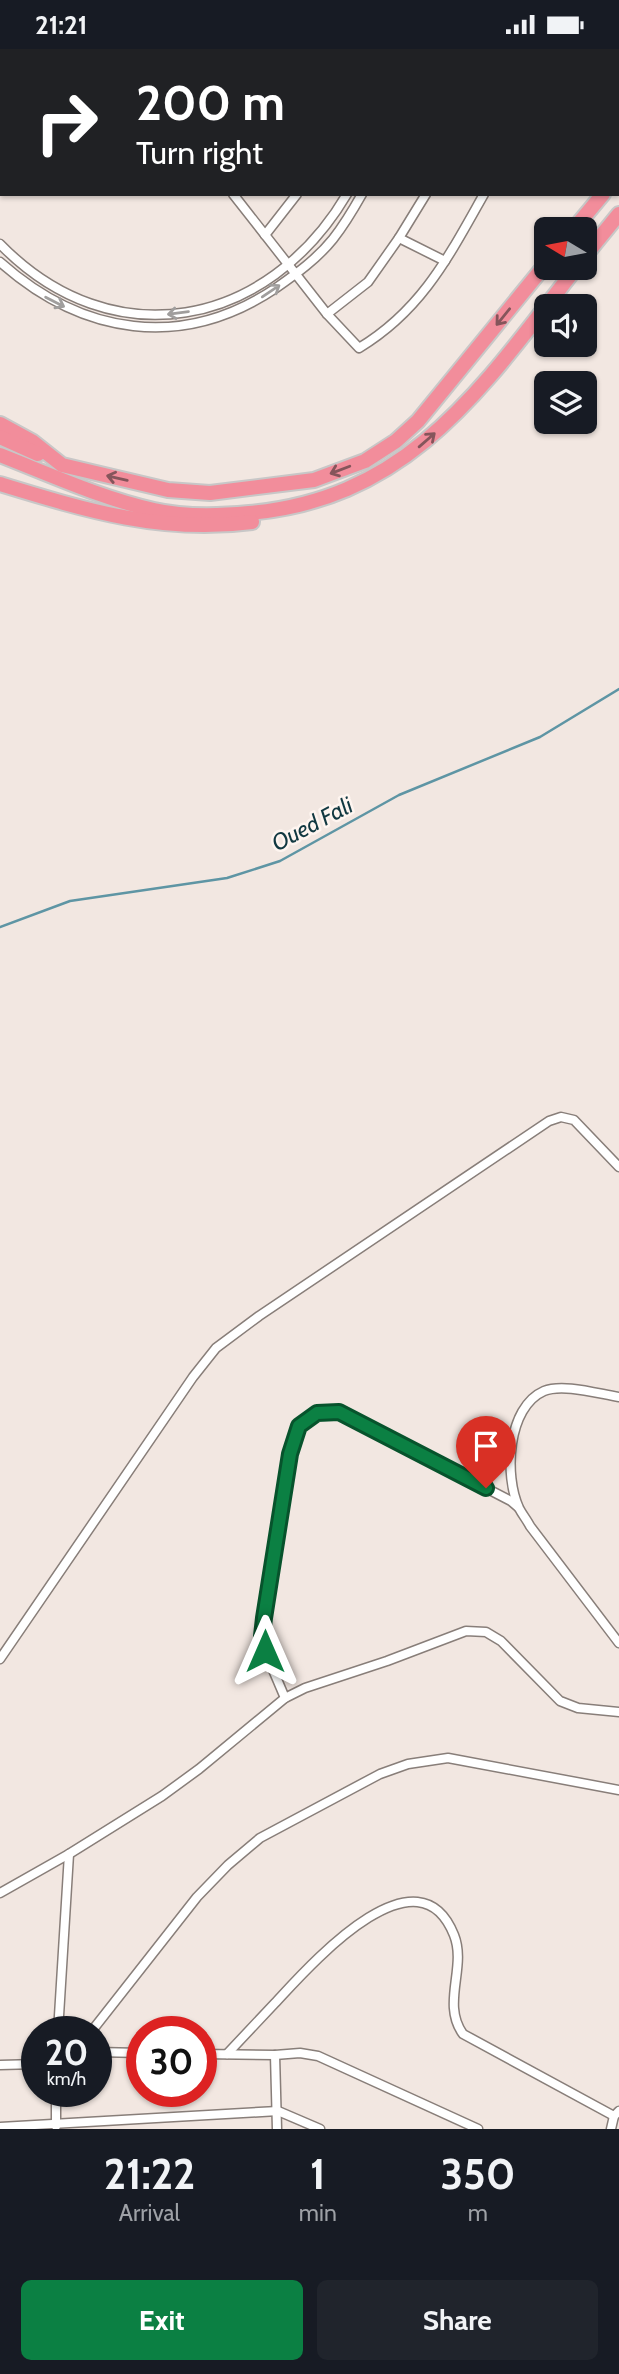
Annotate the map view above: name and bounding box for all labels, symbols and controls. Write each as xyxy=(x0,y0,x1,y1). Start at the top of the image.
text: 21:21 xyxy=(35,9,87,41)
text: 200 m xyxy=(136,73,285,132)
icon: right xyxy=(21,77,112,168)
text: Turn right xyxy=(136,133,263,172)
north arrow xyxy=(534,217,597,280)
map controls xyxy=(534,217,597,434)
one-way arrow xyxy=(261,283,280,298)
button: sound xyxy=(534,294,597,357)
one-way arrow xyxy=(44,296,65,310)
one-way arrow xyxy=(167,307,189,320)
one-way arrow xyxy=(495,308,511,326)
button: layers xyxy=(534,371,597,434)
one-way arrow xyxy=(418,432,436,448)
one-way arrow xyxy=(330,465,351,478)
one-way arrow xyxy=(106,471,129,484)
water label: Oued Fali xyxy=(267,791,358,857)
pin xyxy=(456,1416,516,1488)
icon: arrive xyxy=(467,1427,505,1465)
position arrow xyxy=(228,1614,302,1688)
speed limit sign: 30 xyxy=(126,2016,217,2107)
text: 20 xyxy=(45,2031,88,2074)
text: km/h xyxy=(47,2068,86,2090)
text: 21:22 xyxy=(104,2148,195,2200)
text: 1 xyxy=(310,2148,326,2200)
text: 350 xyxy=(440,2148,515,2200)
text: Arrival xyxy=(119,2199,180,2227)
text: min xyxy=(299,2199,337,2227)
text: m xyxy=(468,2199,488,2227)
button: Exit xyxy=(21,2280,303,2360)
button: Share xyxy=(317,2280,598,2360)

